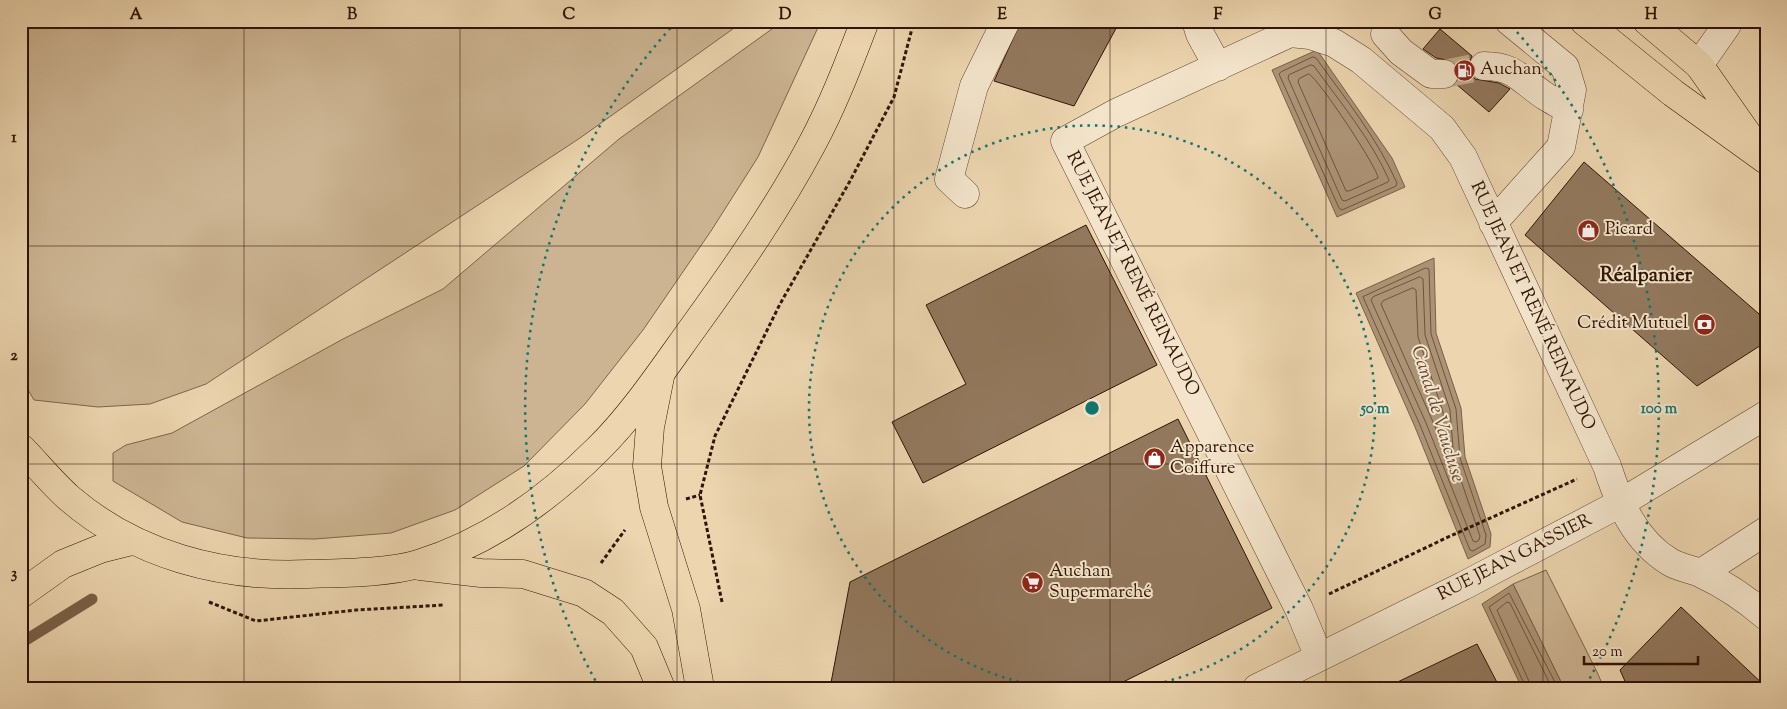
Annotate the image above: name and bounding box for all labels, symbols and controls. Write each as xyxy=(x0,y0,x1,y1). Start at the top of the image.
text: A xyxy=(130,4,143,27)
text: B xyxy=(347,4,357,27)
text: C xyxy=(563,4,576,27)
text: D xyxy=(779,4,792,27)
text: E xyxy=(997,4,1007,27)
text: F xyxy=(1214,4,1223,27)
text: G xyxy=(1428,4,1442,27)
text: H xyxy=(1645,4,1658,27)
place label: Auchan xyxy=(1480,57,1542,83)
fuel station icon: Auchan xyxy=(1452,58,1476,82)
text: 1 xyxy=(11,127,17,150)
street label: RUE JEAN ET RENÉ REINAUDO xyxy=(1059,147,1205,401)
street label: RUE JEAN ET RENÉ REINAUDO xyxy=(1463,177,1601,435)
place label: Picard xyxy=(1605,217,1653,243)
shop icon: Picard xyxy=(1577,218,1601,242)
district label: Réalpanier xyxy=(1600,262,1693,291)
place label: Crédit Mutuel xyxy=(1577,311,1688,337)
bank icon: Crédit Mutuel xyxy=(1692,312,1716,336)
water label: Canal de Vaucluse xyxy=(1403,342,1471,486)
text: 2 xyxy=(10,345,18,368)
centre of rings xyxy=(1083,399,1101,417)
text: 50 m xyxy=(1360,399,1390,420)
text: 100 m xyxy=(1641,399,1678,420)
place label: Apparence Coiffure xyxy=(1170,435,1254,482)
shop icon: Apparence Coiffure xyxy=(1142,446,1166,470)
street label: RUE JEAN GASSIER xyxy=(1433,508,1597,608)
place label: Auchan Supermarché xyxy=(1049,559,1152,606)
text: 3 xyxy=(11,563,18,586)
supermarket icon: Auchan Supermarché xyxy=(1021,570,1045,594)
scale bar xyxy=(1584,634,1698,666)
text: 20 m xyxy=(1592,642,1623,663)

